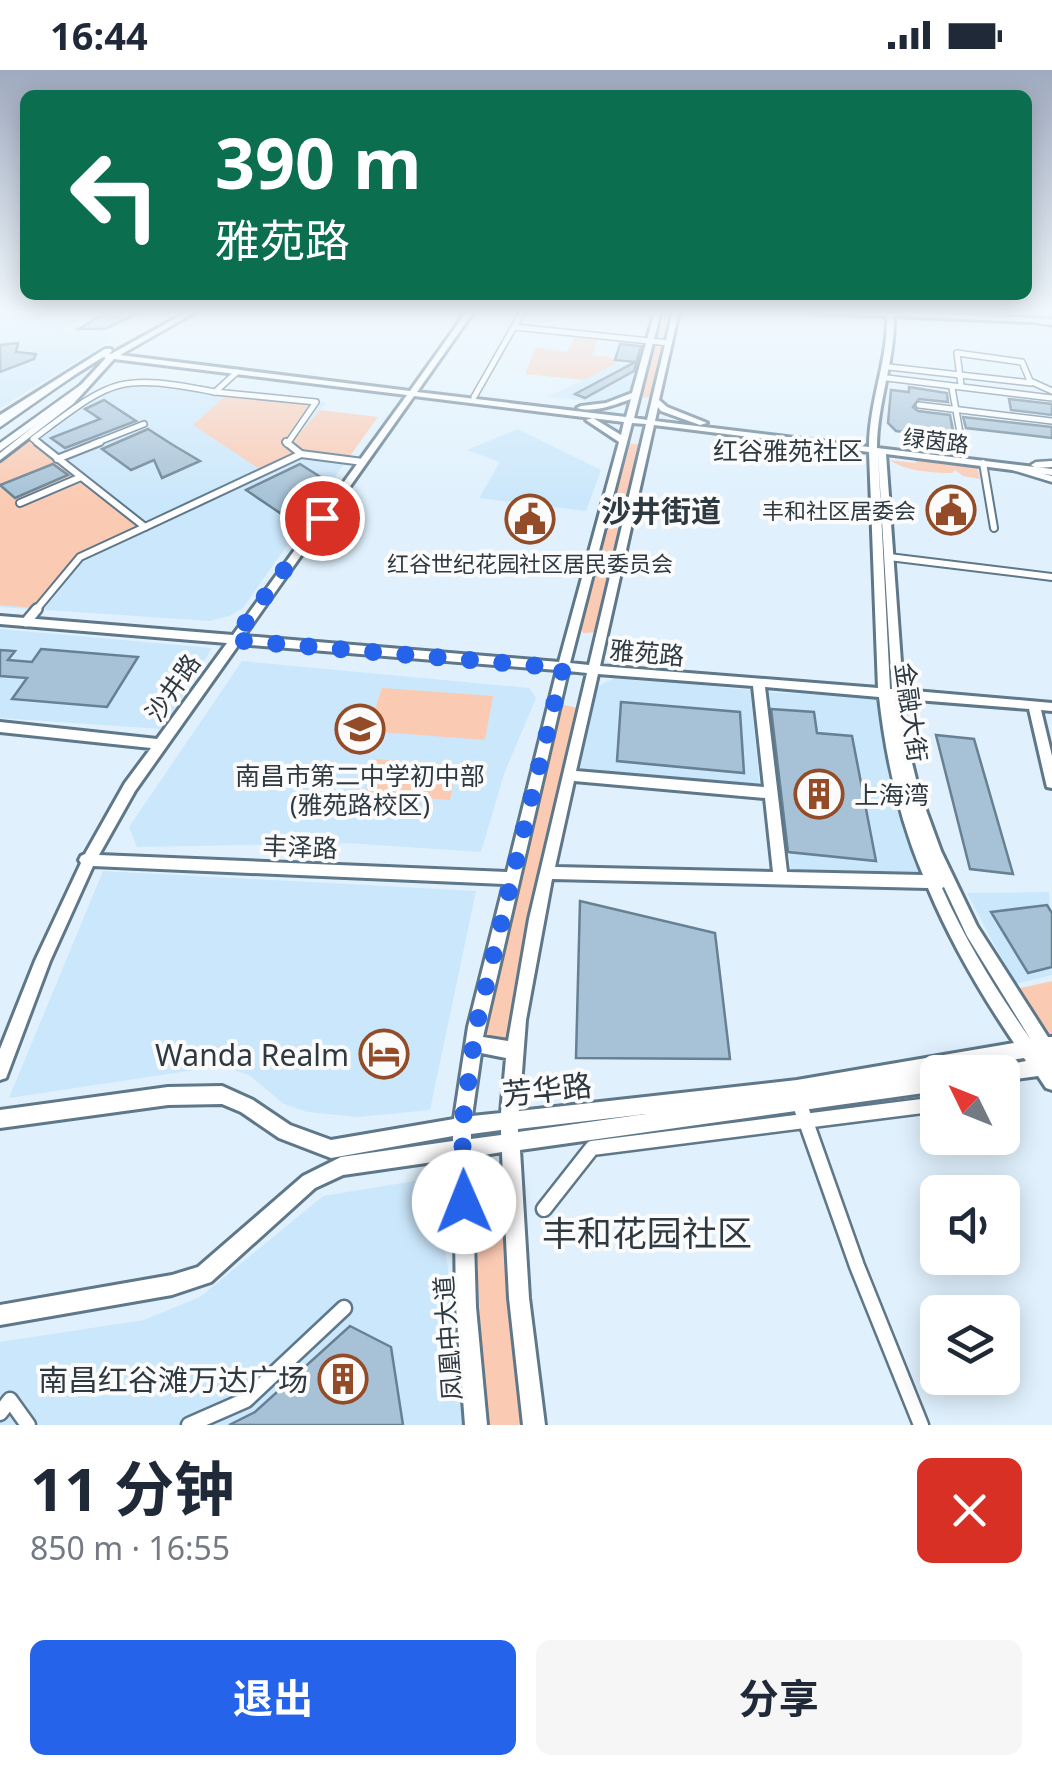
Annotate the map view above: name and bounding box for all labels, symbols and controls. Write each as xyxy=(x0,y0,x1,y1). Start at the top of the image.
text: 16:44 xyxy=(50,9,148,61)
text: 390 m xyxy=(215,114,422,210)
icon: left xyxy=(50,130,180,260)
text: 雅苑路 xyxy=(215,209,350,270)
street label: 绿茵路 xyxy=(901,421,971,459)
district label: 红谷雅苑社区 xyxy=(713,433,863,467)
pin xyxy=(280,476,365,561)
public building icon: 丰和社区居委会 xyxy=(925,484,977,536)
district label: 沙井街道 xyxy=(601,490,721,531)
icon: arrive xyxy=(295,491,350,546)
public building icon: 红谷世纪花园社区居民委员会 xyxy=(504,493,556,545)
place label: 丰和社区居委会 xyxy=(762,495,916,525)
place label: 红谷世纪花园社区居民委员会 xyxy=(387,548,673,578)
street label: 雅苑路 xyxy=(608,632,686,672)
street label: 沙井路 xyxy=(137,647,207,727)
street label: 金融大街 xyxy=(888,660,936,764)
school or university icon: 南昌市第二中学初中部 (雅苑路校区) xyxy=(334,703,386,755)
place label: 南昌市第二中学初中部 (雅苑路校区) xyxy=(235,758,485,821)
building icon: 上海湾 xyxy=(793,768,845,820)
place label: 上海湾 xyxy=(854,777,929,811)
street label: 丰泽路 xyxy=(262,828,338,864)
hotel icon: Wanda Realm xyxy=(358,1028,410,1080)
place label: Wanda Realm xyxy=(155,1034,349,1075)
north arrow xyxy=(920,1055,1020,1155)
map controls xyxy=(920,1055,1020,1395)
street label: 芳华路 xyxy=(500,1064,594,1114)
position arrow xyxy=(412,1150,516,1254)
button: sound xyxy=(920,1175,1020,1275)
district label: 丰和花园社区 xyxy=(542,1209,752,1256)
street label: 凤凰中大道 xyxy=(426,1274,468,1402)
button: layers xyxy=(920,1295,1020,1395)
building icon: 南昌红谷滩万达广场 xyxy=(317,1353,369,1405)
place label: 南昌红谷滩万达广场 xyxy=(38,1359,308,1400)
text: 11 分钟 xyxy=(30,1447,234,1529)
button: close xyxy=(917,1458,1022,1563)
text: 850 m · 16:55 xyxy=(30,1526,230,1569)
button: 退出 xyxy=(30,1640,516,1755)
button: 分享 xyxy=(536,1640,1022,1755)

